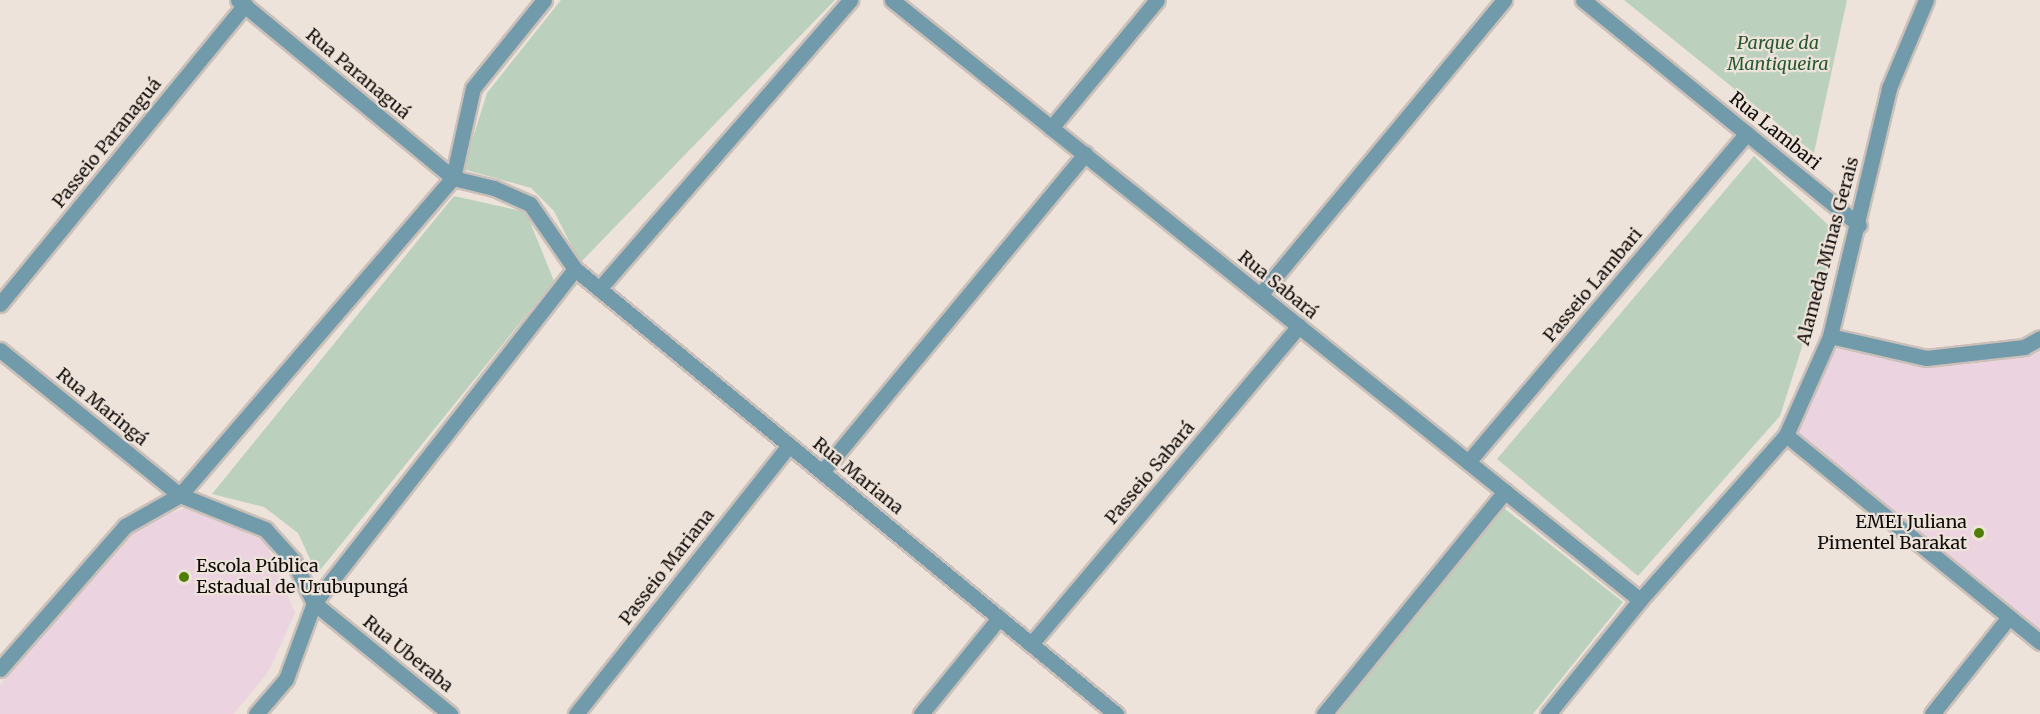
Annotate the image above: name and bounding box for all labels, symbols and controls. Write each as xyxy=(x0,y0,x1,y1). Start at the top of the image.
street label: Rua Paranaguá xyxy=(301,24,415,124)
park label: Parque da Mantiqueira xyxy=(1727,33,1829,76)
street label: Passeio Paranaguá xyxy=(48,74,166,212)
street label: Rua Lambari xyxy=(1725,88,1825,174)
street label: Alameda Minas Gerais xyxy=(1792,154,1864,348)
street label: Passeio Lambari xyxy=(1539,224,1647,346)
street label: Rua Sabará xyxy=(1234,246,1322,324)
street label: Rua Maringá xyxy=(52,364,152,450)
street label: Passeio Sabará xyxy=(1101,417,1199,529)
street label: Rua Mariana xyxy=(808,433,908,519)
street label: Passeio Mariana xyxy=(615,505,719,629)
place label: EMEI Juliana Pimentel Barakat xyxy=(1817,512,1967,554)
marker: EMEI Juliana Pimentel Barakat xyxy=(1972,526,1986,540)
place label: Escola Pública Estadual de Urubupungá xyxy=(196,556,408,598)
marker: Escola Pública Estadual de Urubupungá xyxy=(177,570,191,584)
street label: Rua Uberaba xyxy=(359,611,457,697)

